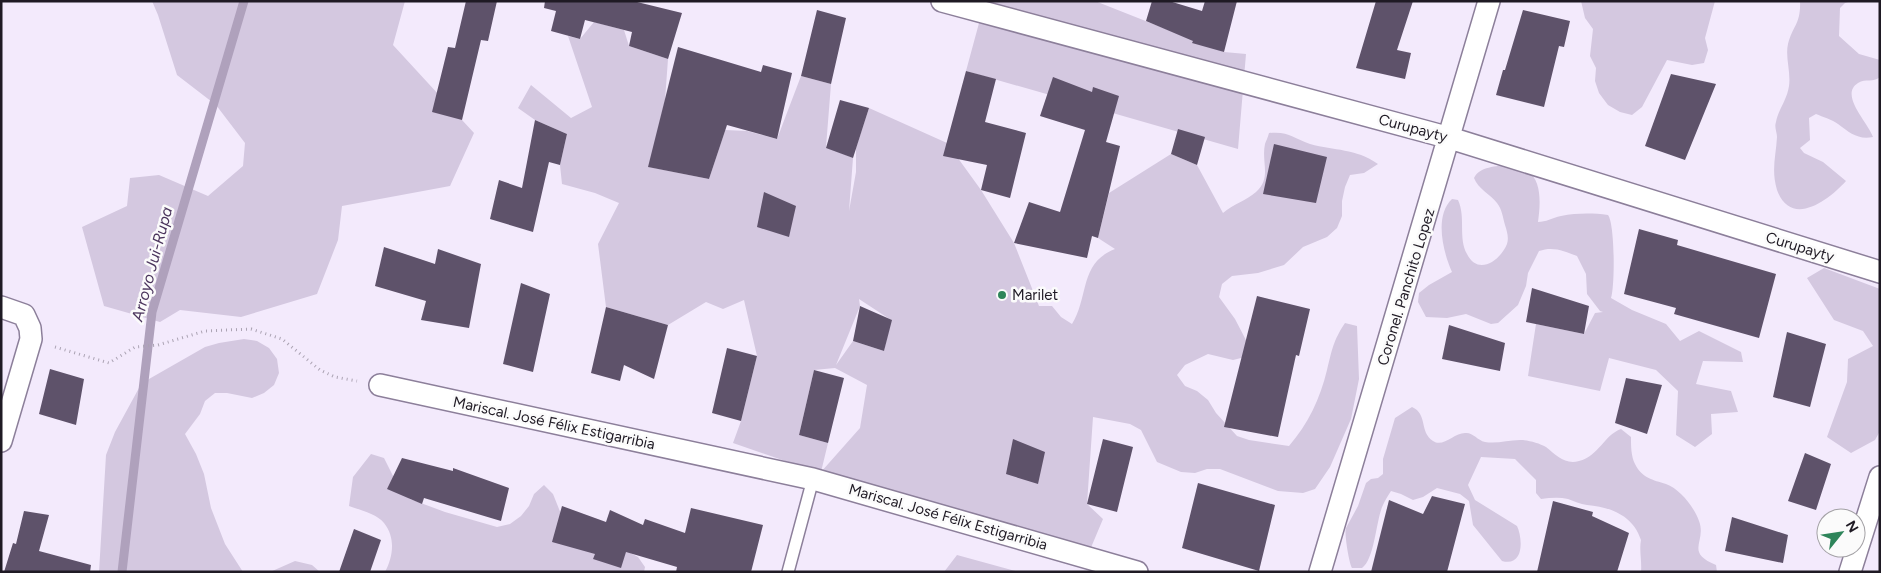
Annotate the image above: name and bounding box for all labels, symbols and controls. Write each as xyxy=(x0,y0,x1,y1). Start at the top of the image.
street label: Curupayty xyxy=(1377,110,1449,146)
water label: Arroyo Jui-Rupa xyxy=(127,205,176,324)
street label: Coronel. Panchito Lopez xyxy=(1373,206,1439,368)
street label: Curupayty xyxy=(1764,228,1836,266)
place label: Marilet xyxy=(1012,286,1058,304)
marker: Marilet xyxy=(996,289,1008,301)
street label: Mariscal. José Félix Estigarribia xyxy=(451,393,657,453)
street label: Mariscal. José Félix Estigarribia xyxy=(847,480,1049,554)
north arrow xyxy=(1816,508,1866,558)
text: N xyxy=(1842,518,1862,536)

